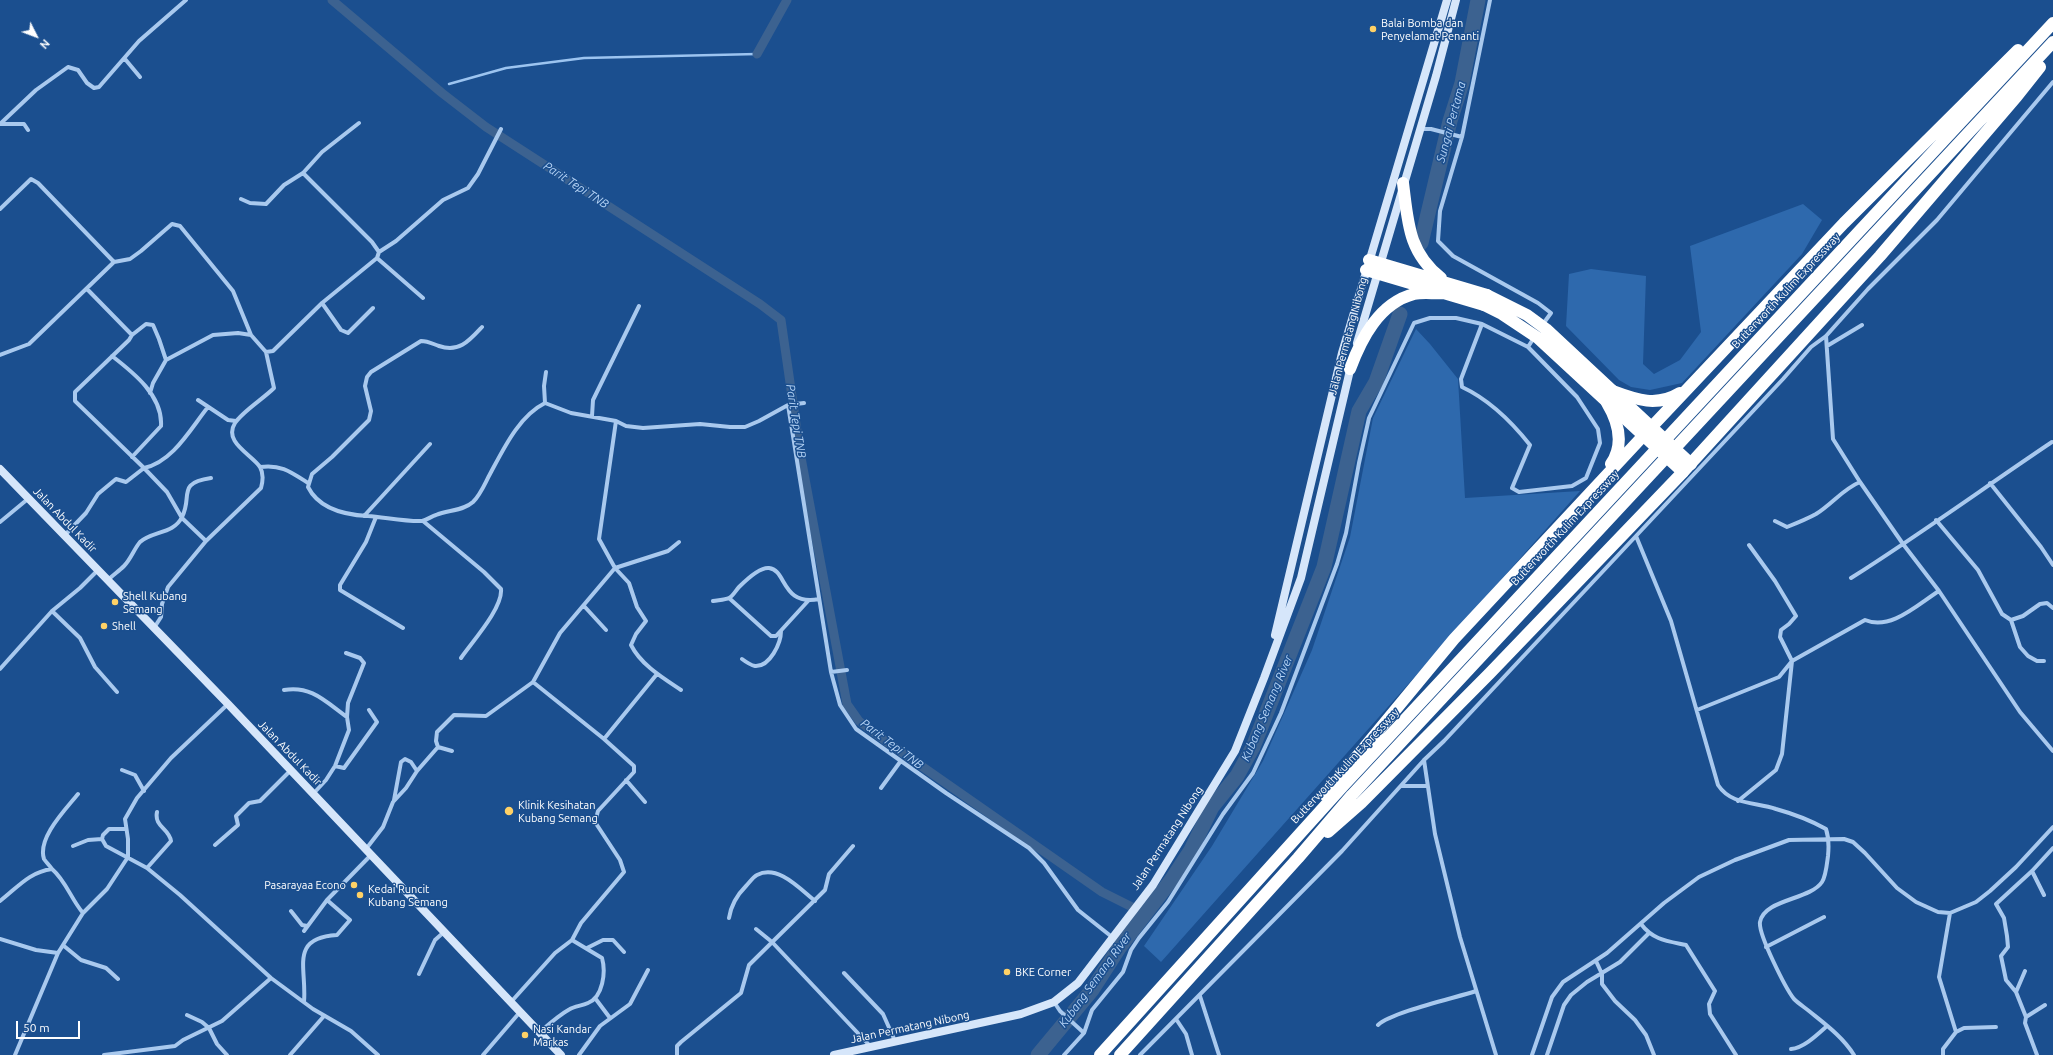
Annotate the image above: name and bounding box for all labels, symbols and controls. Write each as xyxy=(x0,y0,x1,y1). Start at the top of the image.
north arrow xyxy=(16,16,56,56)
place label: Balai Bomba dan Penyelamat Penanti xyxy=(1381,16,1479,42)
marker: Balai Bomba dan Penyelamat Penanti xyxy=(1368,24,1378,34)
text: N xyxy=(38,37,52,51)
water label: Sungai Pertama xyxy=(1433,80,1469,164)
water label: Parit Tepi TNB xyxy=(541,159,611,211)
street label: Butterworth Kulim Expressway xyxy=(1729,231,1843,351)
street label: Jalan Permatang Nibong xyxy=(1326,276,1370,396)
water label: Parit Tepi TNB xyxy=(783,383,809,459)
street label: Butterworth Kulim Expressway xyxy=(1508,468,1622,588)
street label: Jalan Abdul Kadir xyxy=(30,485,100,555)
place label: Shell Kubang Semang xyxy=(123,589,187,615)
marker: Shell Kubang Semang xyxy=(110,597,120,607)
place label: Shell xyxy=(112,619,136,633)
marker: Shell xyxy=(99,621,109,631)
water label: Kubang Semang River xyxy=(1238,653,1296,763)
street label: Butterworth Kulim Expressway xyxy=(1288,706,1402,826)
water label: Parit Tepi TNB xyxy=(858,716,926,772)
street label: Jalan Abdul Kadir xyxy=(255,718,325,788)
street label: Jalan Permatang Nibong xyxy=(1128,784,1206,892)
place label: Klinik Kesihatan Kubang Semang xyxy=(518,798,598,824)
marker: Klinik Kesihatan Kubang Semang xyxy=(503,805,515,817)
place label: Pasarayaa Econo xyxy=(264,878,346,892)
marker: Pasarayaa Econo xyxy=(349,880,359,890)
place label: Kedai Runcit Kubang Semang xyxy=(368,882,448,908)
marker: Kedai Runcit Kubang Semang xyxy=(355,890,365,900)
water label: Kubang Semang River xyxy=(1056,930,1134,1030)
place label: BKE Corner xyxy=(1015,965,1071,979)
marker: BKE Corner xyxy=(1002,967,1012,977)
street label: Jalan Permatang Nibong xyxy=(849,1008,971,1046)
scale bar xyxy=(18,1013,82,1039)
text: 50 m xyxy=(23,1021,50,1034)
place label: Nasi Kandar Markas xyxy=(533,1022,591,1048)
marker: Nasi Kandar Markas xyxy=(520,1030,530,1040)

